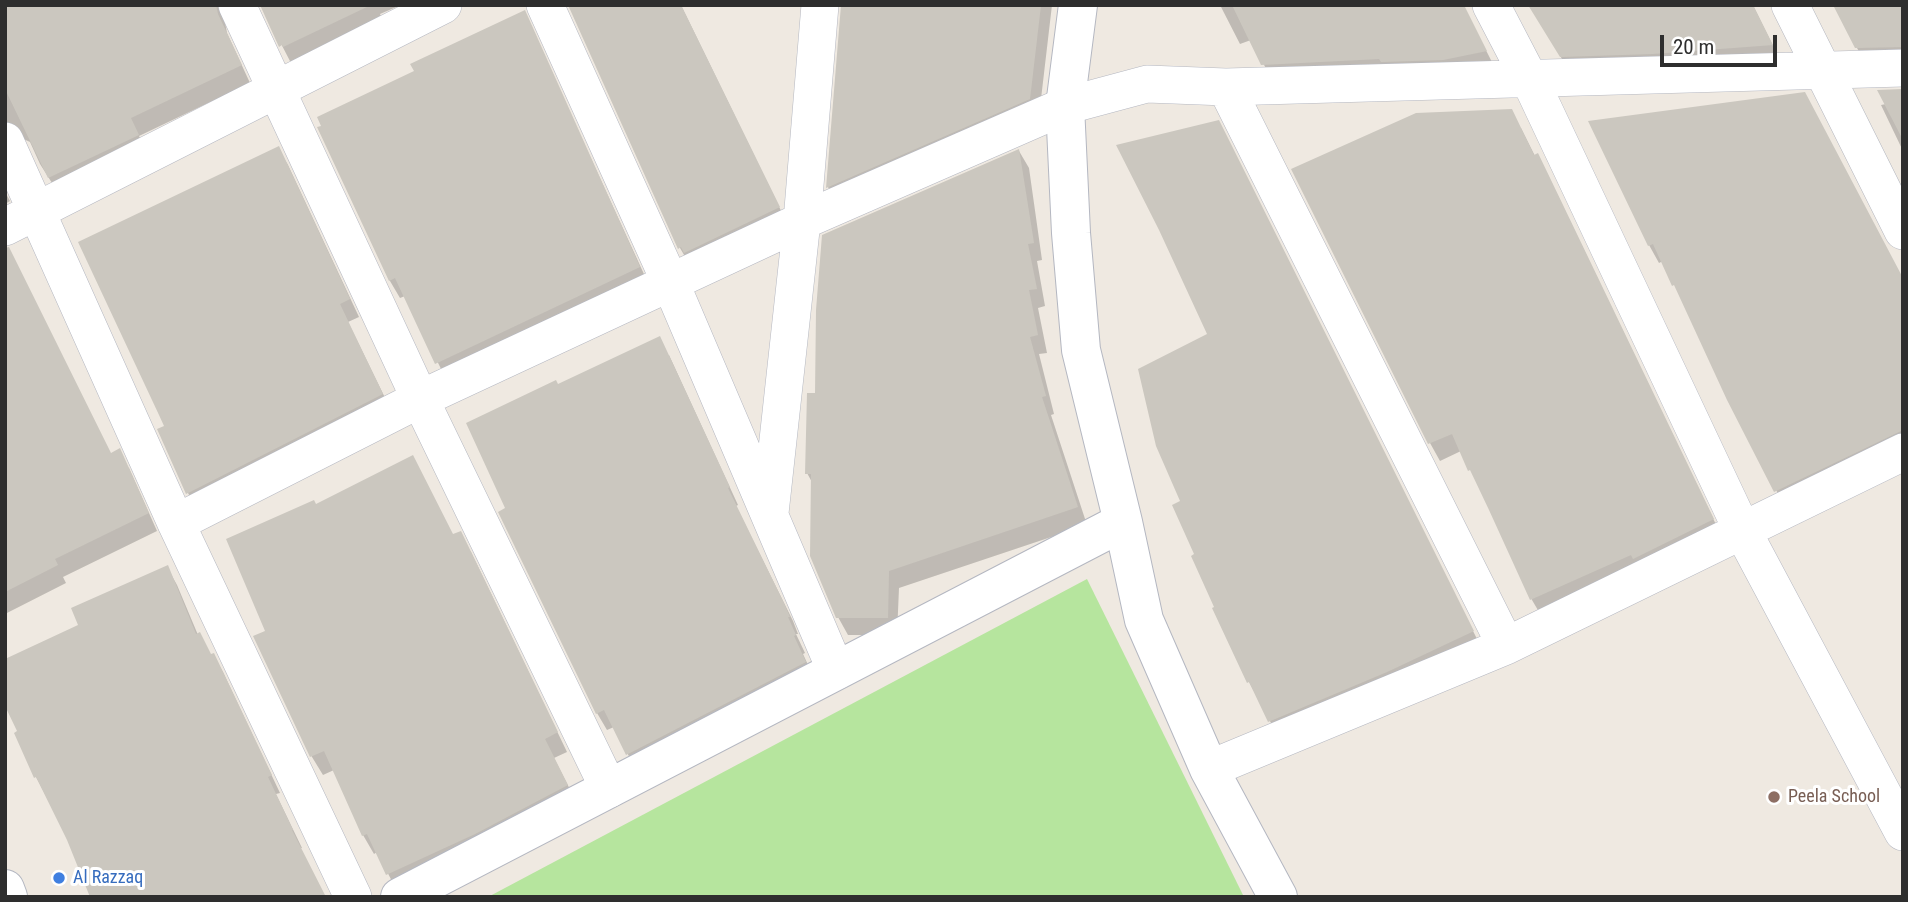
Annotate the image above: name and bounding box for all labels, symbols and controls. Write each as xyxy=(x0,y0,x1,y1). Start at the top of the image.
scale bar xyxy=(1663,21,1780,65)
text: 20 m xyxy=(1673,35,1714,59)
place label: Peela School xyxy=(1788,786,1880,808)
marker: Peela School xyxy=(1766,789,1782,805)
place label: Al Razzaq xyxy=(73,867,143,889)
marker: Al Razzaq xyxy=(51,870,67,886)

